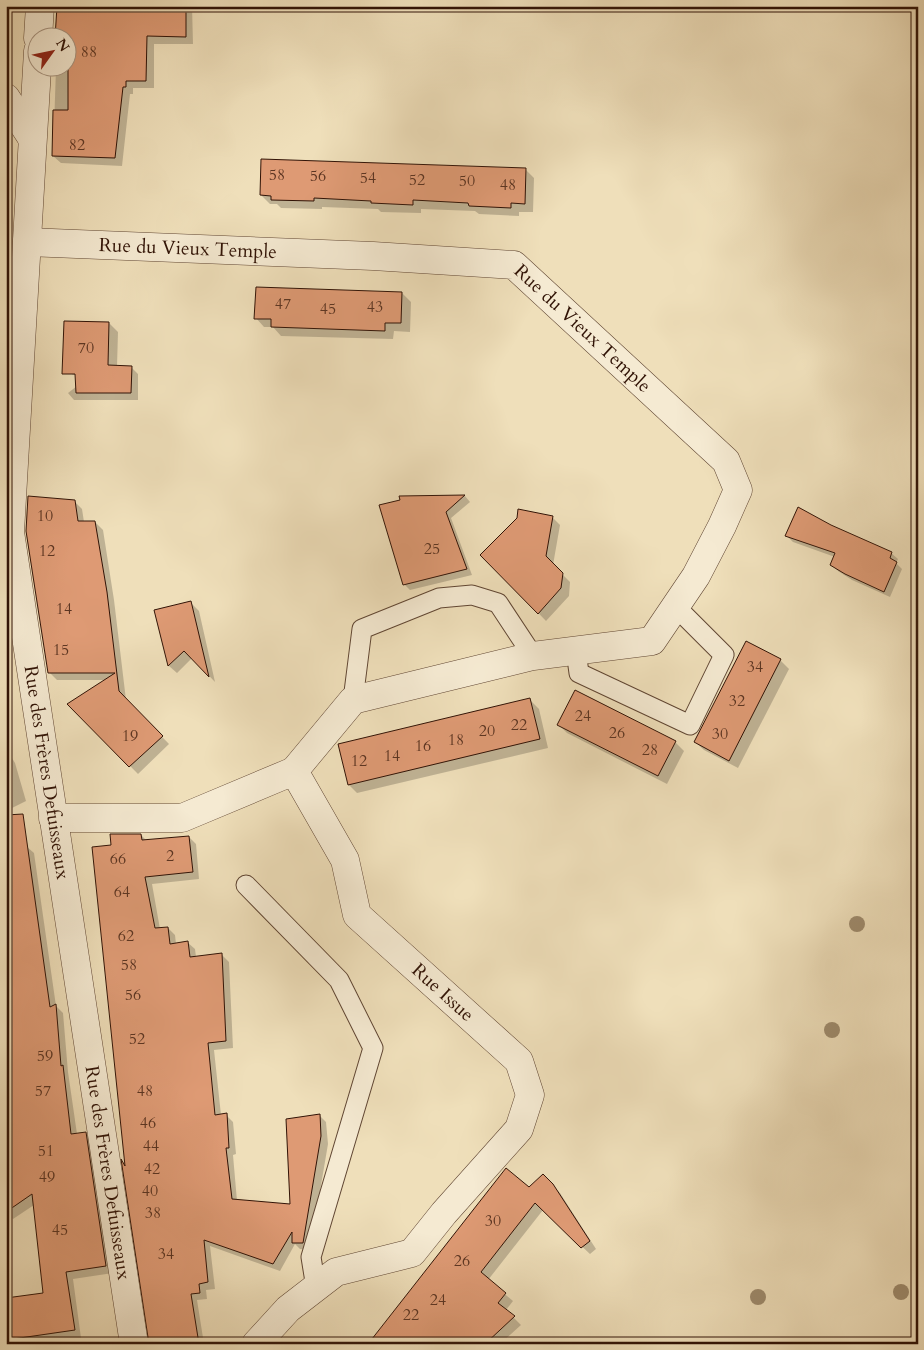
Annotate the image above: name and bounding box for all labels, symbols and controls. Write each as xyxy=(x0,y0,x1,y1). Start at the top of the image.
north arrow xyxy=(28,28,78,78)
text: N xyxy=(51,35,74,55)
house number: 88 xyxy=(81,41,97,63)
house number: 82 xyxy=(69,134,85,156)
house number: 58 xyxy=(269,164,285,186)
house number: 56 xyxy=(310,165,326,187)
house number: 54 xyxy=(360,167,376,189)
house number: 52 xyxy=(409,169,425,191)
house number: 50 xyxy=(459,170,475,192)
house number: 48 xyxy=(500,174,516,196)
street label: Rue du Vieux Temple xyxy=(98,232,277,265)
street label: Rue du Vieux Temple xyxy=(508,258,657,398)
house number: 47 xyxy=(275,293,291,315)
house number: 43 xyxy=(367,296,383,318)
house number: 45 xyxy=(320,298,336,320)
house number: 70 xyxy=(78,337,94,359)
house number: 10 xyxy=(37,505,53,527)
house number: 25 xyxy=(424,538,440,560)
house number: 12 xyxy=(39,540,55,562)
house number: 14 xyxy=(56,598,72,620)
house number: 15 xyxy=(53,639,69,661)
house number: 34 xyxy=(747,656,763,678)
street label: Rue des Frères Defuisseaux xyxy=(18,664,76,882)
house number: 32 xyxy=(729,690,745,712)
house number: 24 xyxy=(575,705,591,727)
house number: 22 xyxy=(511,714,527,736)
house number: 20 xyxy=(479,720,495,742)
house number: 26 xyxy=(609,722,625,744)
house number: 30 xyxy=(712,723,728,745)
house number: 19 xyxy=(122,725,138,747)
house number: 18 xyxy=(448,729,464,751)
house number: 16 xyxy=(415,735,431,757)
house number: 28 xyxy=(642,739,658,761)
house number: 14 xyxy=(384,745,400,767)
house number: 12 xyxy=(351,750,367,772)
house number: 2 xyxy=(166,845,174,867)
house number: 66 xyxy=(110,848,126,870)
house number: 64 xyxy=(114,881,130,903)
house number: 62 xyxy=(118,925,134,947)
house number: 58 xyxy=(121,954,137,976)
street label: Rue Issue xyxy=(406,957,480,1027)
house number: 56 xyxy=(125,984,141,1006)
house number: 52 xyxy=(129,1028,145,1050)
house number: 59 xyxy=(37,1045,53,1067)
street label: Rue des Frères Defuisseaux xyxy=(79,1064,137,1282)
house number: 57 xyxy=(35,1080,51,1102)
house number: 48 xyxy=(137,1080,153,1102)
house number: 46 xyxy=(140,1112,156,1134)
house number: 44 xyxy=(143,1135,159,1157)
house number: 51 xyxy=(38,1140,54,1162)
house number: 42 xyxy=(144,1158,160,1180)
house number: 49 xyxy=(39,1166,55,1188)
house number: 40 xyxy=(142,1180,158,1202)
house number: 38 xyxy=(145,1202,161,1224)
house number: 30 xyxy=(485,1210,501,1232)
house number: 45 xyxy=(52,1219,68,1241)
house number: 34 xyxy=(158,1243,174,1265)
house number: 26 xyxy=(454,1250,470,1272)
house number: 24 xyxy=(430,1289,446,1311)
house number: 22 xyxy=(403,1304,419,1326)

